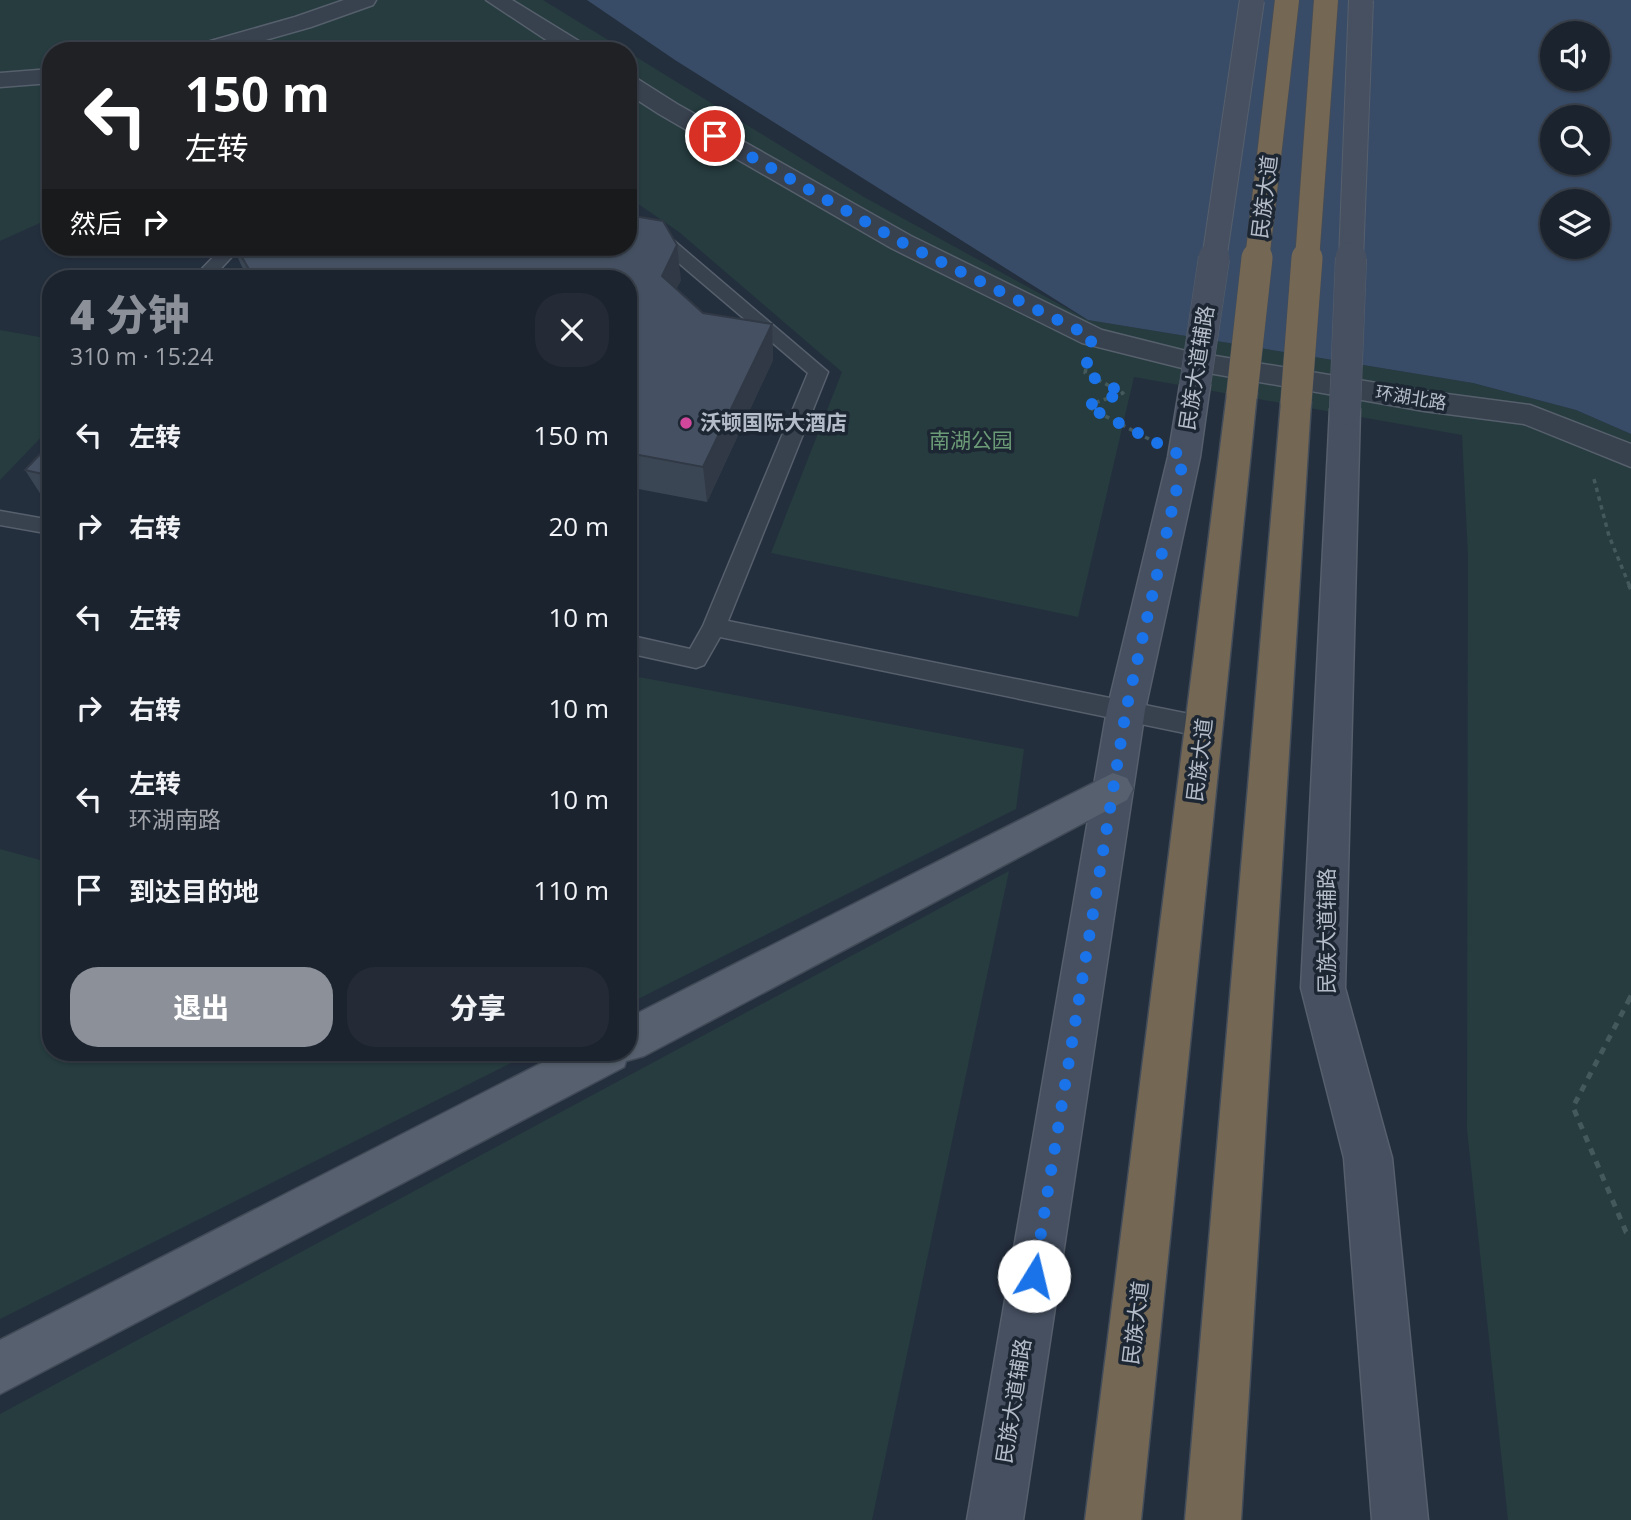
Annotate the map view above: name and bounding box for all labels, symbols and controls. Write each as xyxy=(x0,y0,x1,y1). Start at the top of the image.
map controls xyxy=(1540,21,1610,259)
button: sound xyxy=(1540,21,1610,91)
text: 150 m xyxy=(185,60,330,126)
icon: left xyxy=(70,70,161,161)
button: search xyxy=(1540,105,1610,175)
pin xyxy=(685,106,745,166)
icon: arrive xyxy=(696,117,734,155)
text: 左转 xyxy=(185,126,249,169)
street label: 民族大道 xyxy=(1245,153,1283,240)
button: layers xyxy=(1540,189,1610,259)
icon: right xyxy=(136,203,174,241)
text: 然后 xyxy=(70,205,122,241)
text: 4 分钟 xyxy=(70,285,190,342)
button: close xyxy=(535,293,609,367)
street label: 民族大道辅路 xyxy=(1172,303,1220,432)
text: 310 m · 15:24 xyxy=(70,340,213,372)
street label: 环湖北路 xyxy=(1374,380,1449,414)
place label: 沃顿国际大酒店 xyxy=(700,408,847,436)
marker: 沃顿国际大酒店 xyxy=(678,415,694,431)
icon: left xyxy=(70,416,108,454)
text: 150 m xyxy=(534,417,609,453)
text: 左转 xyxy=(129,418,181,454)
park label: 南湖公园 xyxy=(929,426,1013,454)
icon: right xyxy=(70,507,108,545)
text: 20 m xyxy=(548,508,609,544)
text: 右转 xyxy=(129,509,181,545)
icon: left xyxy=(70,598,108,636)
text: 10 m xyxy=(548,599,609,635)
text: 左转 xyxy=(129,600,181,636)
icon: right xyxy=(70,689,108,727)
text: 10 m xyxy=(548,690,609,726)
text: 右转 xyxy=(129,691,181,727)
street label: 民族大道 xyxy=(1180,716,1218,803)
text: 左转 xyxy=(129,765,181,801)
icon: left xyxy=(70,780,108,818)
text: 10 m xyxy=(548,781,609,817)
text: 环湖南路 xyxy=(129,803,221,835)
street label: 民族大道辅路 xyxy=(1312,868,1340,994)
icon: arrive xyxy=(70,871,108,909)
text: 110 m xyxy=(534,872,609,908)
text: 到达目的地 xyxy=(129,873,259,909)
button: 退出 xyxy=(70,967,333,1047)
button: 分享 xyxy=(347,967,609,1047)
position arrow xyxy=(997,1239,1071,1313)
street label: 民族大道 xyxy=(1116,1279,1154,1366)
street label: 民族大道辅路 xyxy=(989,1336,1037,1465)

